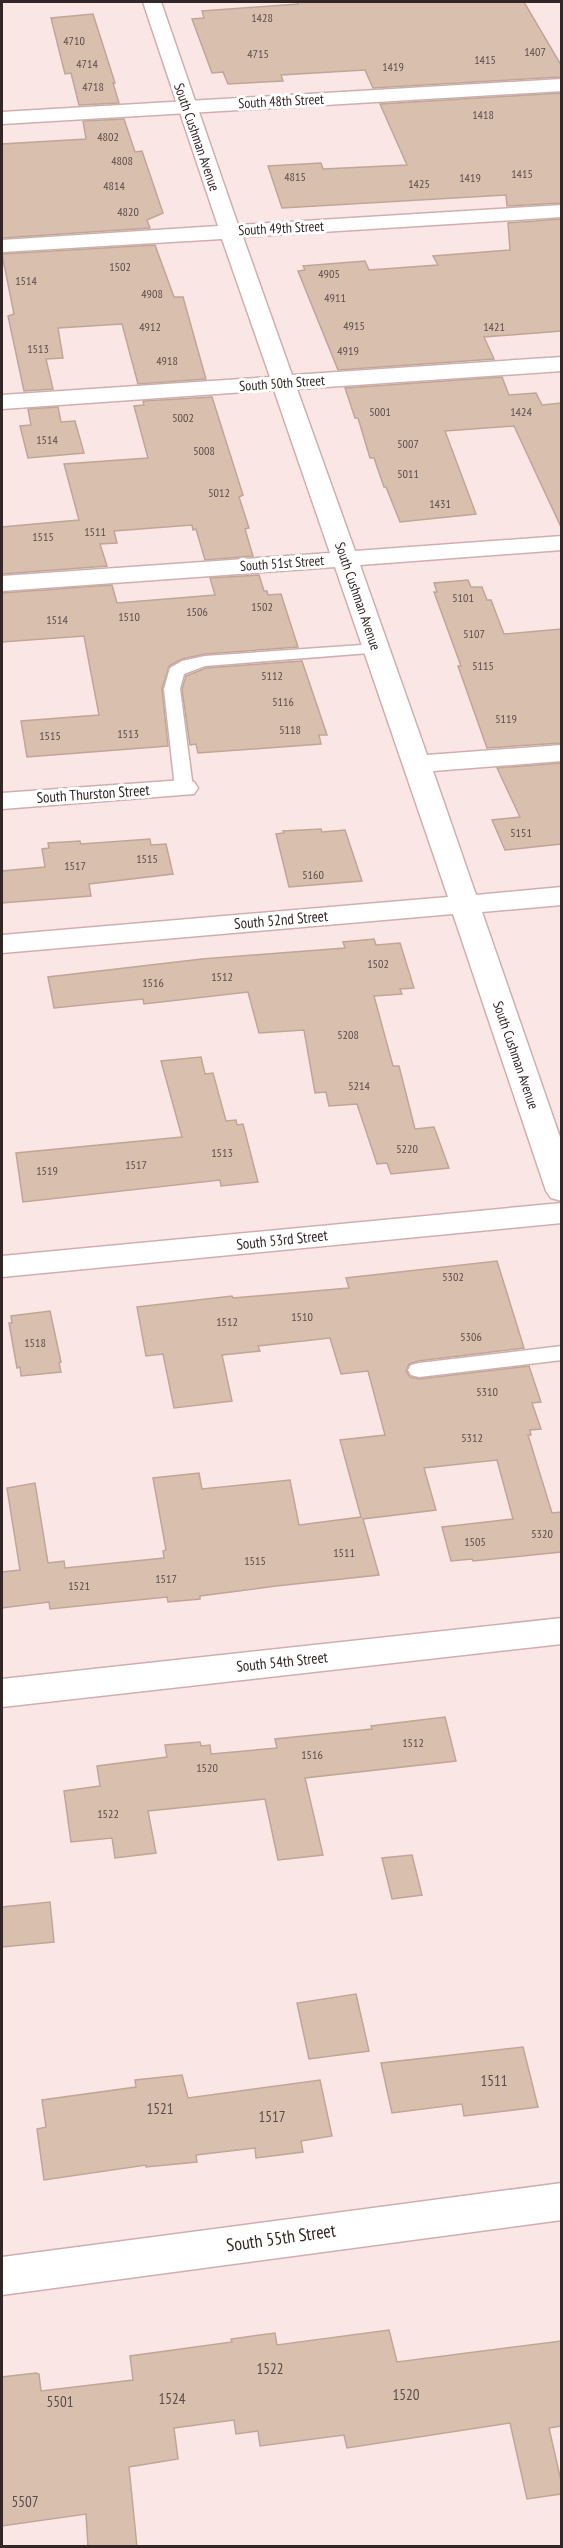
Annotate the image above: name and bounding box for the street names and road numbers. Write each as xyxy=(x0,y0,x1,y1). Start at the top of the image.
street label: South Cushman Avenue xyxy=(170,81,224,194)
street label: South 48th Street xyxy=(238,90,324,112)
street label: South 49th Street xyxy=(238,217,324,239)
street label: South 50th Street xyxy=(239,371,325,395)
street label: South Cushman Avenue xyxy=(331,540,385,653)
street label: South 51st Street xyxy=(239,551,325,575)
street label: South Thurston Street xyxy=(36,780,150,807)
street label: South 52nd Street xyxy=(233,906,329,933)
street label: South Cushman Avenue xyxy=(489,999,543,1112)
street label: South 53rd Street xyxy=(235,1225,329,1254)
street label: South 54th Street xyxy=(235,1647,329,1676)
street label: South 55th Street xyxy=(225,2218,337,2257)

